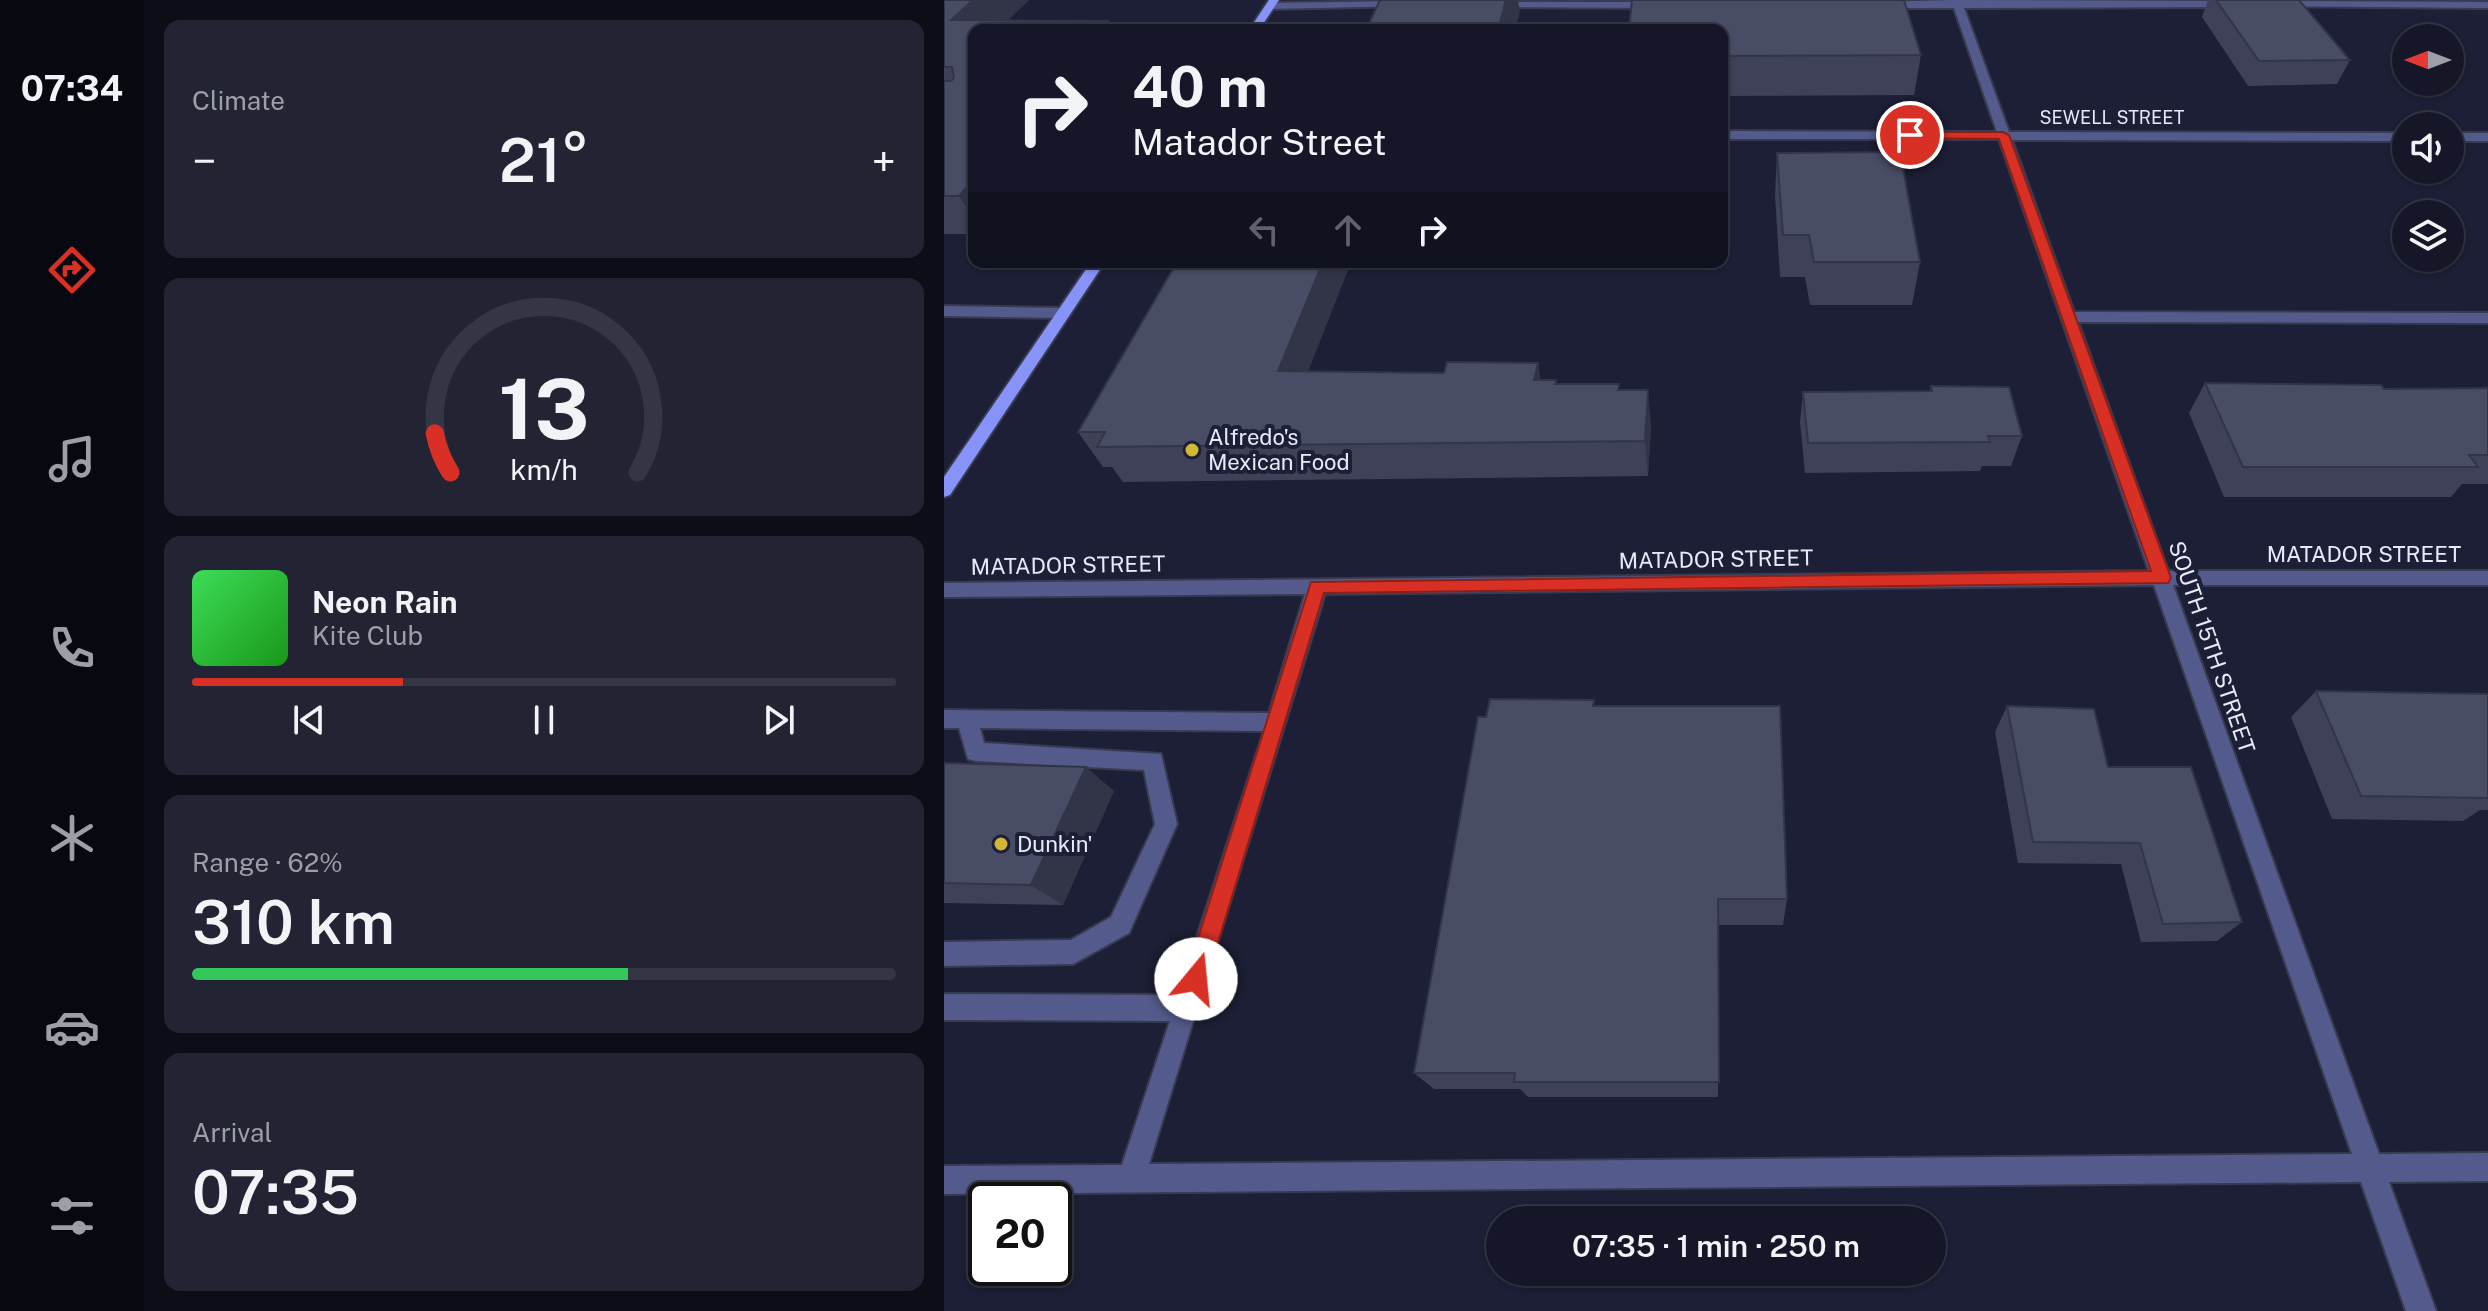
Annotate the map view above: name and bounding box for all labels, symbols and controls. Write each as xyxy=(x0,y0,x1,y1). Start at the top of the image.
north arrow xyxy=(2392,24,2464,96)
map controls xyxy=(2392,24,2464,272)
text: 40 m xyxy=(1132,54,1268,120)
icon: right xyxy=(1000,56,1104,160)
text: 07:34 xyxy=(21,67,123,109)
text: Climate xyxy=(192,85,285,116)
pin xyxy=(1876,101,1944,169)
street label: SEWELL STREET xyxy=(2040,107,2185,128)
button: sound xyxy=(2392,112,2464,184)
icon: arrive xyxy=(1888,113,1932,157)
text: Matador Street xyxy=(1132,121,1387,163)
text: 21° xyxy=(499,125,589,196)
text: − xyxy=(192,135,216,187)
text: + xyxy=(872,135,896,187)
button: layers xyxy=(2392,200,2464,272)
icon: left xyxy=(1242,208,1286,252)
icon: ahead xyxy=(1326,208,1370,252)
icon: right xyxy=(1410,208,1454,252)
icon: directions xyxy=(44,242,100,298)
text: 13 xyxy=(499,360,589,458)
place label: Alfredo's Mexican Food xyxy=(1208,424,1350,475)
icon: music xyxy=(44,431,100,487)
marker: Alfredo's Mexican Food xyxy=(1183,441,1201,459)
text: km/h xyxy=(510,453,578,486)
street label: SOUTH 15TH STREET xyxy=(2163,538,2261,756)
street label: MATADOR STREET xyxy=(2267,541,2461,567)
street label: MATADOR STREET xyxy=(1618,544,1814,574)
street label: MATADOR STREET xyxy=(970,550,1166,580)
text: Neon Rain xyxy=(312,584,458,620)
icon: phone xyxy=(44,620,100,676)
text: Kite Club xyxy=(312,620,423,651)
icon: previous xyxy=(287,698,331,742)
icon: pause xyxy=(522,698,566,742)
icon: next xyxy=(757,698,801,742)
icon: climate xyxy=(44,810,100,866)
place label: Dunkin' xyxy=(1017,831,1093,857)
marker: Dunkin' xyxy=(992,835,1010,853)
text: Range · 62% xyxy=(192,847,343,878)
text: 310 km xyxy=(192,887,395,958)
position arrow xyxy=(1154,937,1238,1021)
icon: car xyxy=(44,999,100,1055)
text: Arrival xyxy=(192,1117,272,1148)
text: 07:35 xyxy=(192,1157,359,1228)
speed limit sign: 20 xyxy=(968,1182,1072,1286)
icon: filters xyxy=(44,1188,100,1244)
text: 07:35 · 1 min · 250 m xyxy=(1572,1228,1860,1264)

